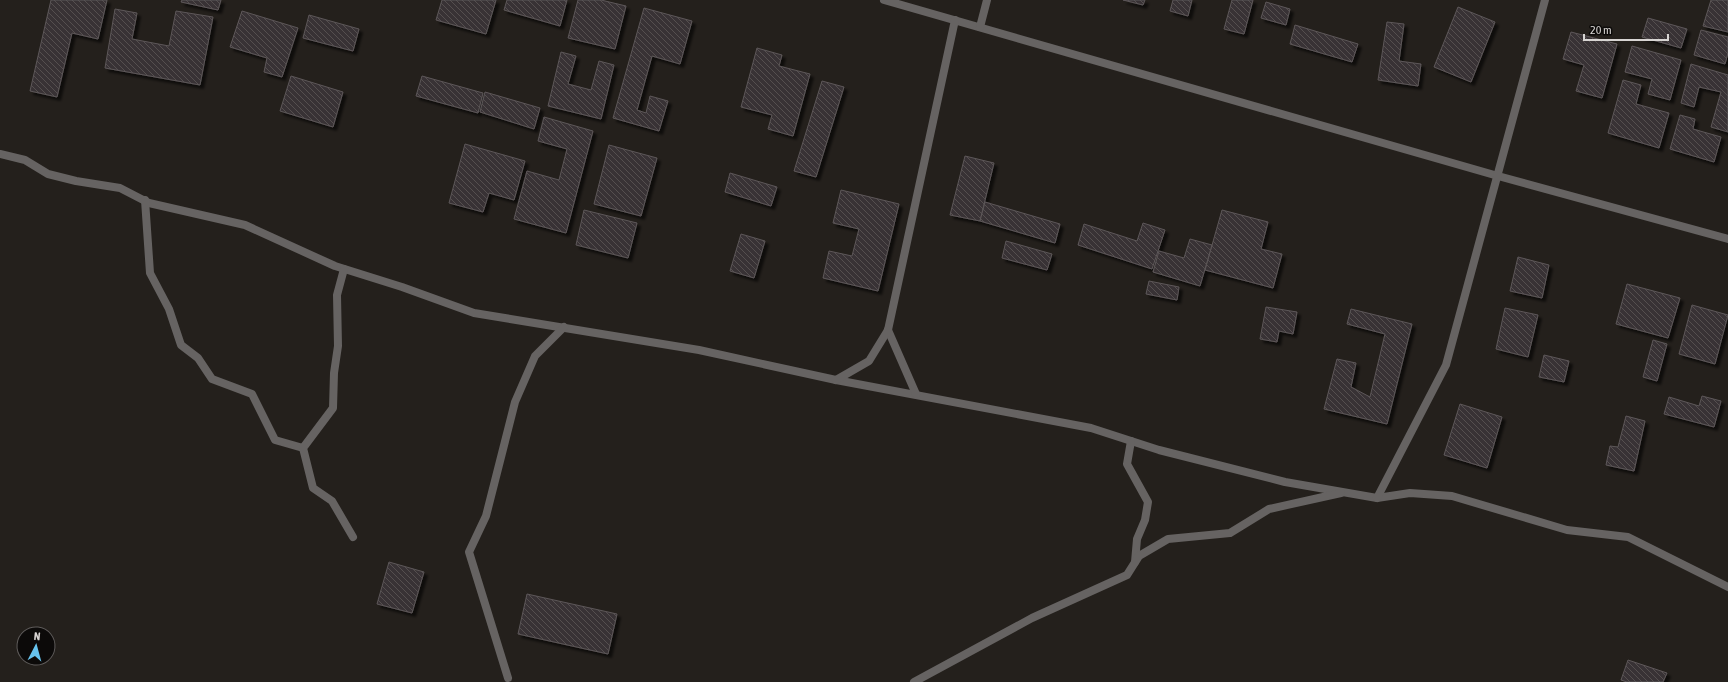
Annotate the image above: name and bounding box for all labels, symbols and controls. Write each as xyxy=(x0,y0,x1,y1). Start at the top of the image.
scale bar xyxy=(1584,16,1668,42)
text: 20 m xyxy=(1590,23,1612,37)
north arrow xyxy=(16,626,56,666)
text: N xyxy=(33,630,41,642)

